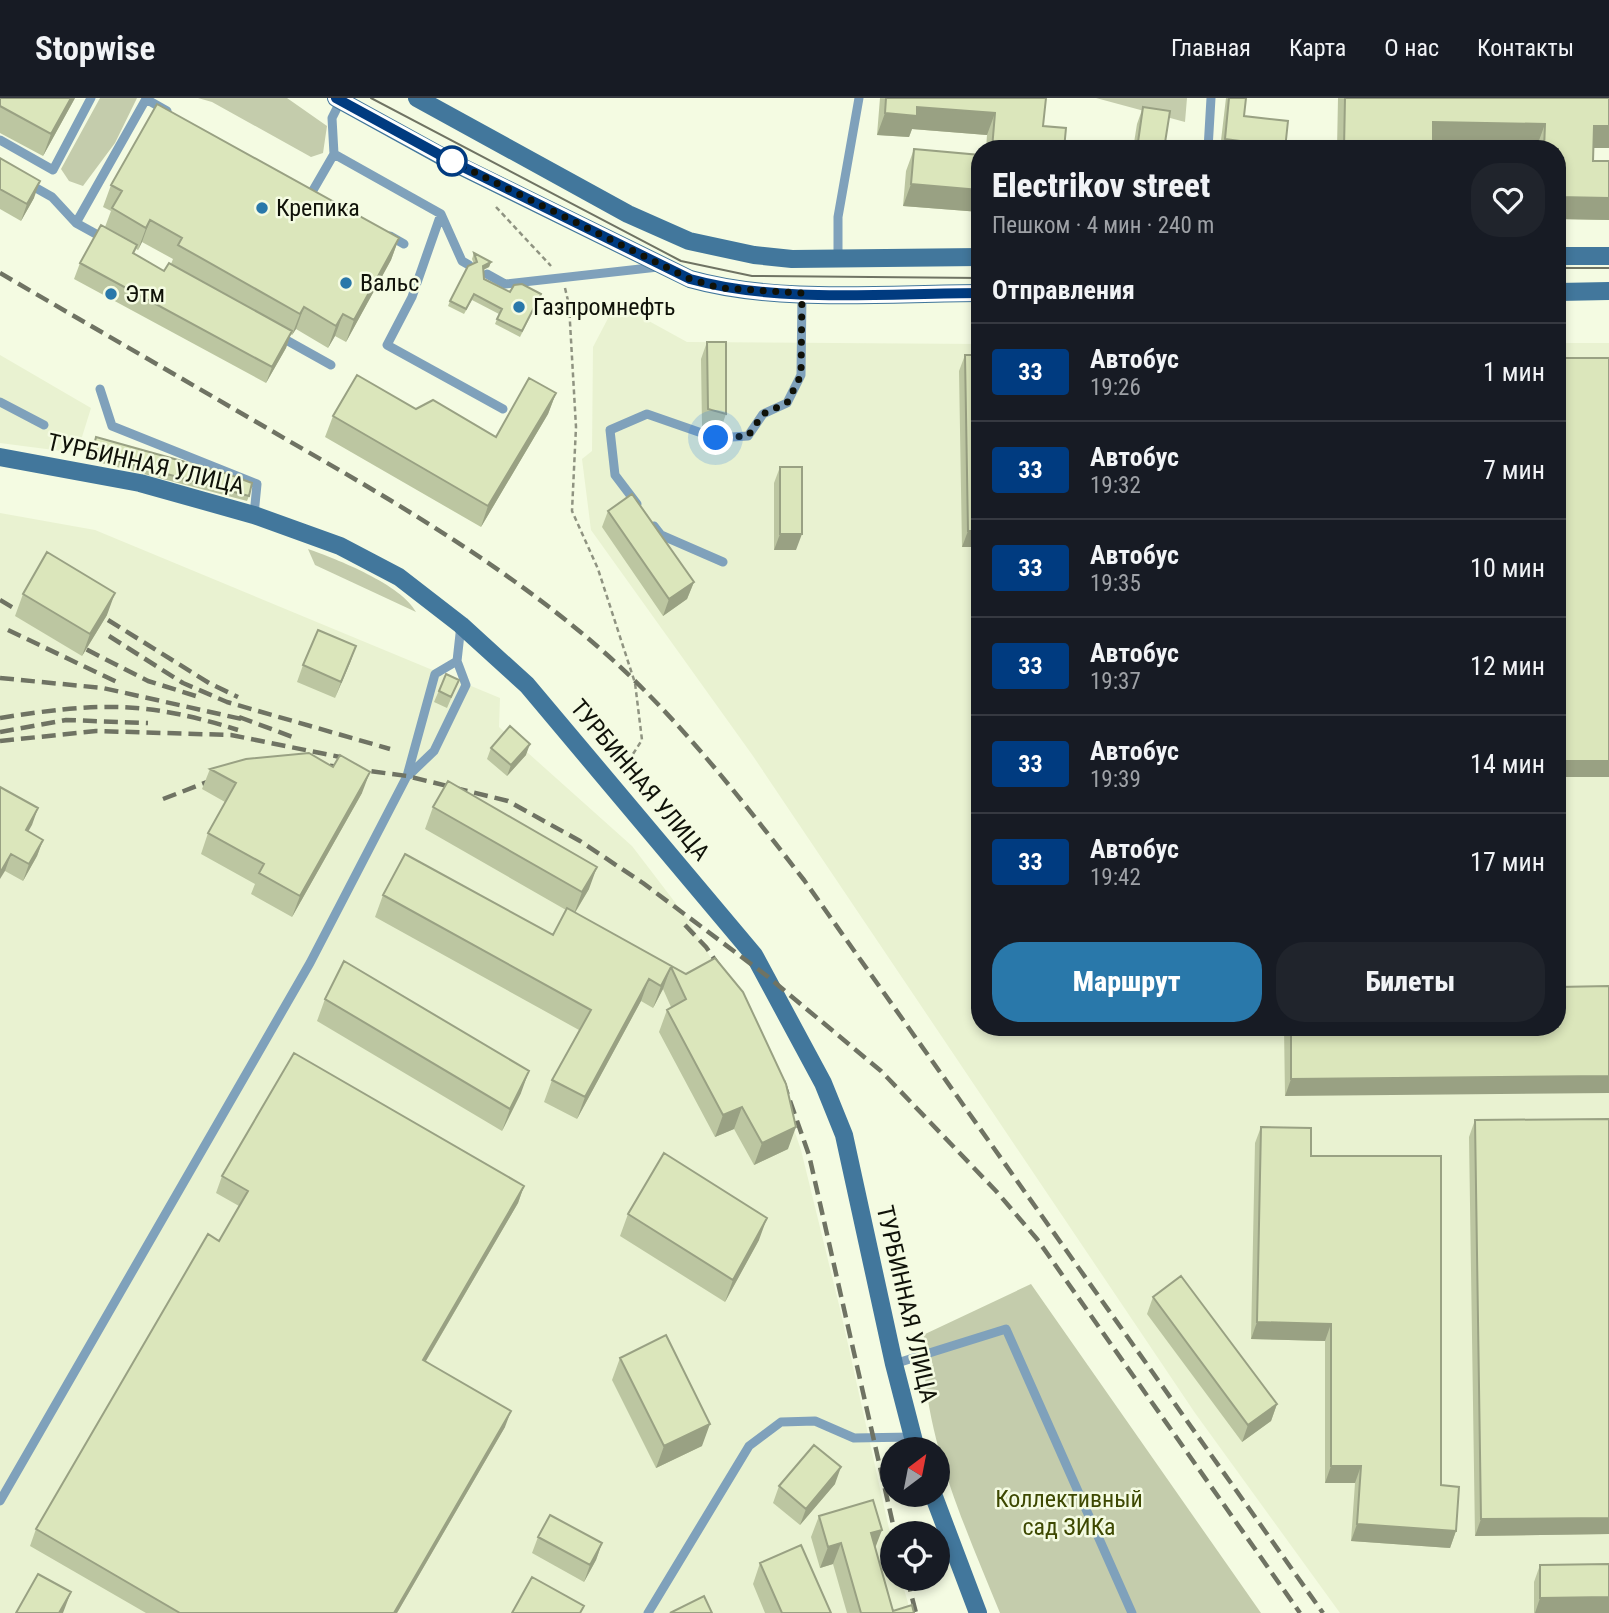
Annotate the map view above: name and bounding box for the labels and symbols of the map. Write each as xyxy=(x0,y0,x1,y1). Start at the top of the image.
unlabelled marker xyxy=(437,146,467,176)
place label: Крепика xyxy=(276,194,360,222)
marker: Крепика xyxy=(254,200,270,216)
place label: Вальс xyxy=(360,269,419,297)
marker: Вальс xyxy=(338,275,354,291)
place label: Этм xyxy=(125,280,165,308)
marker: Этм xyxy=(103,286,119,302)
place label: Газпромнефть xyxy=(533,293,675,321)
marker: Газпромнефть xyxy=(511,299,527,315)
your location xyxy=(698,420,733,455)
street label: ТУРБИННАЯ УЛИЦА xyxy=(45,428,247,500)
street label: ТУРБИННАЯ УЛИЦА xyxy=(565,694,716,866)
street label: ТУРБИННАЯ УЛИЦА xyxy=(871,1203,943,1405)
north arrow xyxy=(880,1437,950,1507)
park label: Коллективный сад ЗИКа xyxy=(995,1485,1143,1541)

